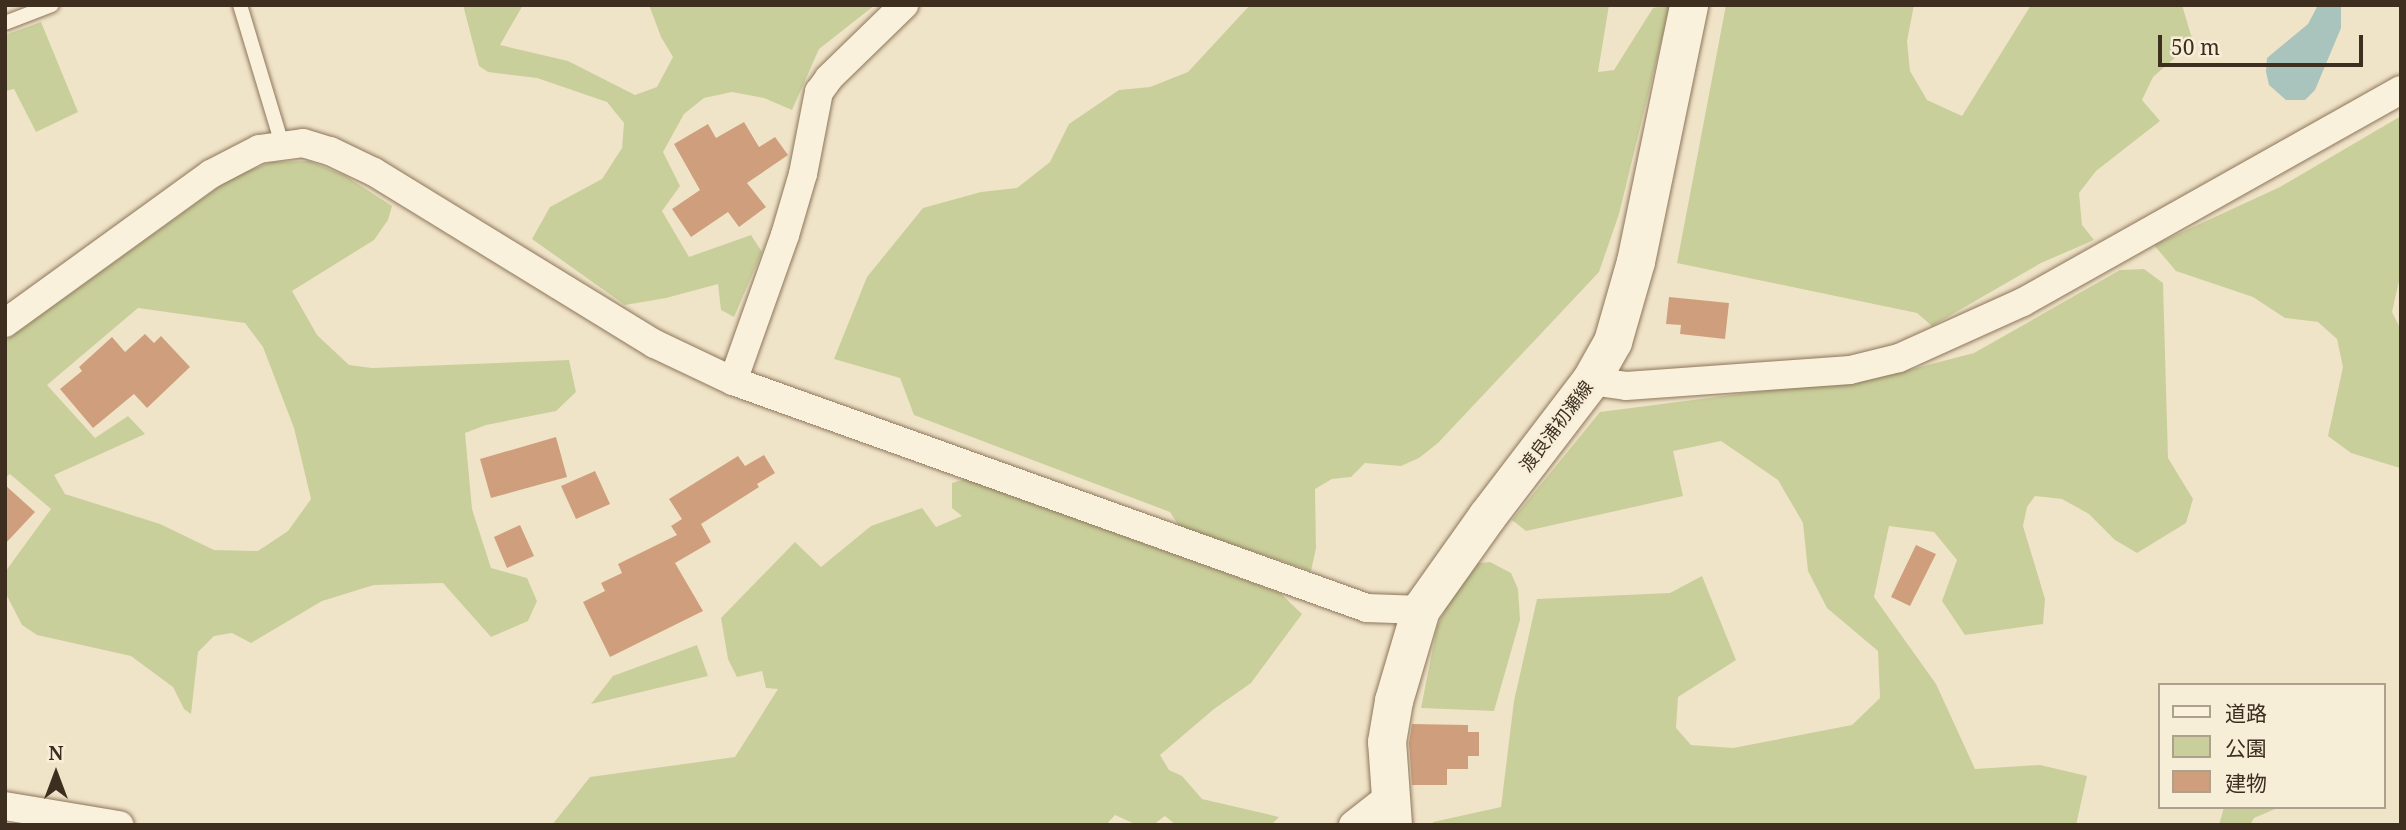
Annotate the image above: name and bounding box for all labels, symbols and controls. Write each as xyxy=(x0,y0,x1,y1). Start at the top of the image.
scale bar xyxy=(2161,21,2366,65)
text: 50 m xyxy=(2171,33,2220,61)
street label: 渡良浦初瀬線 xyxy=(1515,376,1597,476)
legend xyxy=(2158,683,2385,809)
text: 道路 xyxy=(2225,699,2267,727)
text: 公園 xyxy=(2225,734,2267,762)
north arrow xyxy=(21,739,91,809)
text: N xyxy=(49,740,63,766)
text: 建物 xyxy=(2225,769,2267,797)

